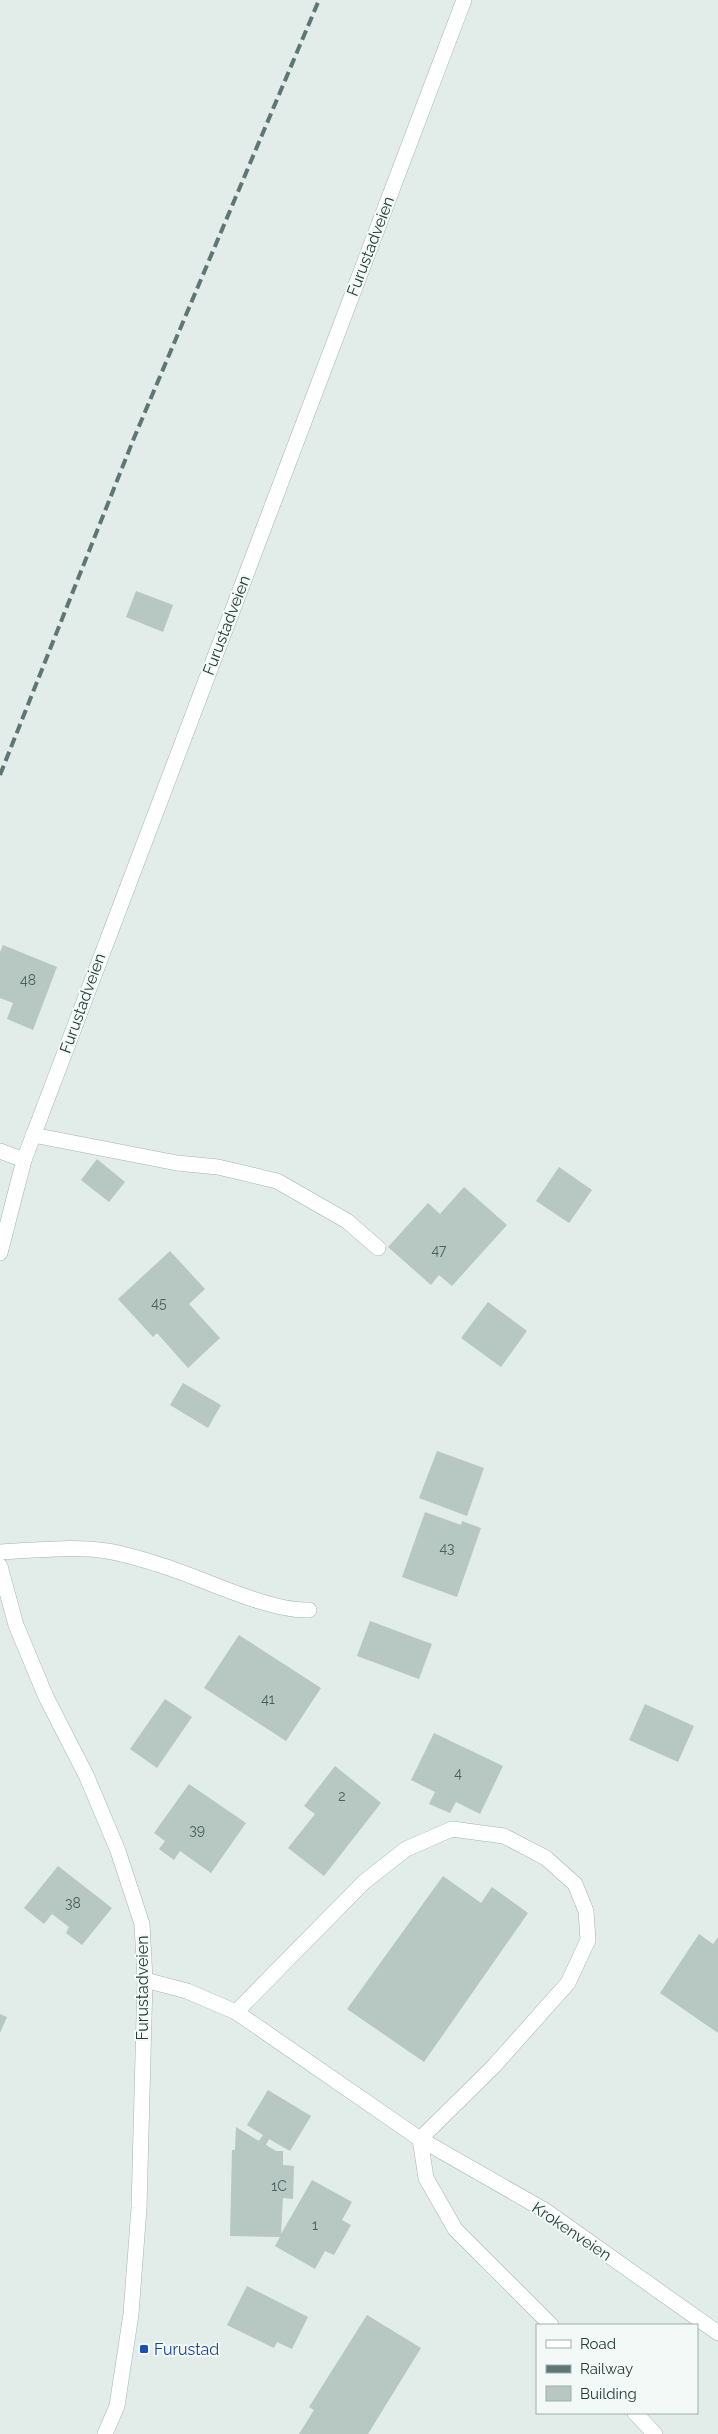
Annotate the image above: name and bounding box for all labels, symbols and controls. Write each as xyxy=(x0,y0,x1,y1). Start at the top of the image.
street label: Furustadveien xyxy=(343,194,398,299)
street label: Furustadveien xyxy=(199,573,254,678)
street label: Furustadveien xyxy=(56,951,109,1056)
house number: 48 xyxy=(20,972,36,988)
house number: 47 xyxy=(431,1242,447,1258)
house number: 45 xyxy=(151,1295,167,1311)
house number: 43 xyxy=(439,1540,455,1556)
house number: 41 xyxy=(261,1691,275,1707)
house number: 4 xyxy=(454,1765,462,1781)
house number: 2 xyxy=(338,1788,346,1804)
house number: 39 xyxy=(189,1822,205,1838)
house number: 38 xyxy=(65,1895,81,1911)
street label: Furustadveien xyxy=(133,1935,152,2041)
house number: 1C xyxy=(271,2178,287,2194)
street label: Krokenveien xyxy=(528,2198,615,2265)
house number: 1 xyxy=(312,2217,318,2233)
legend xyxy=(536,2324,698,2414)
text: Road xyxy=(580,2335,616,2353)
place label: Furustad xyxy=(154,2340,219,2359)
marker: Furustad xyxy=(138,2343,150,2355)
text: Railway xyxy=(580,2360,633,2378)
text: Building xyxy=(580,2385,637,2403)

